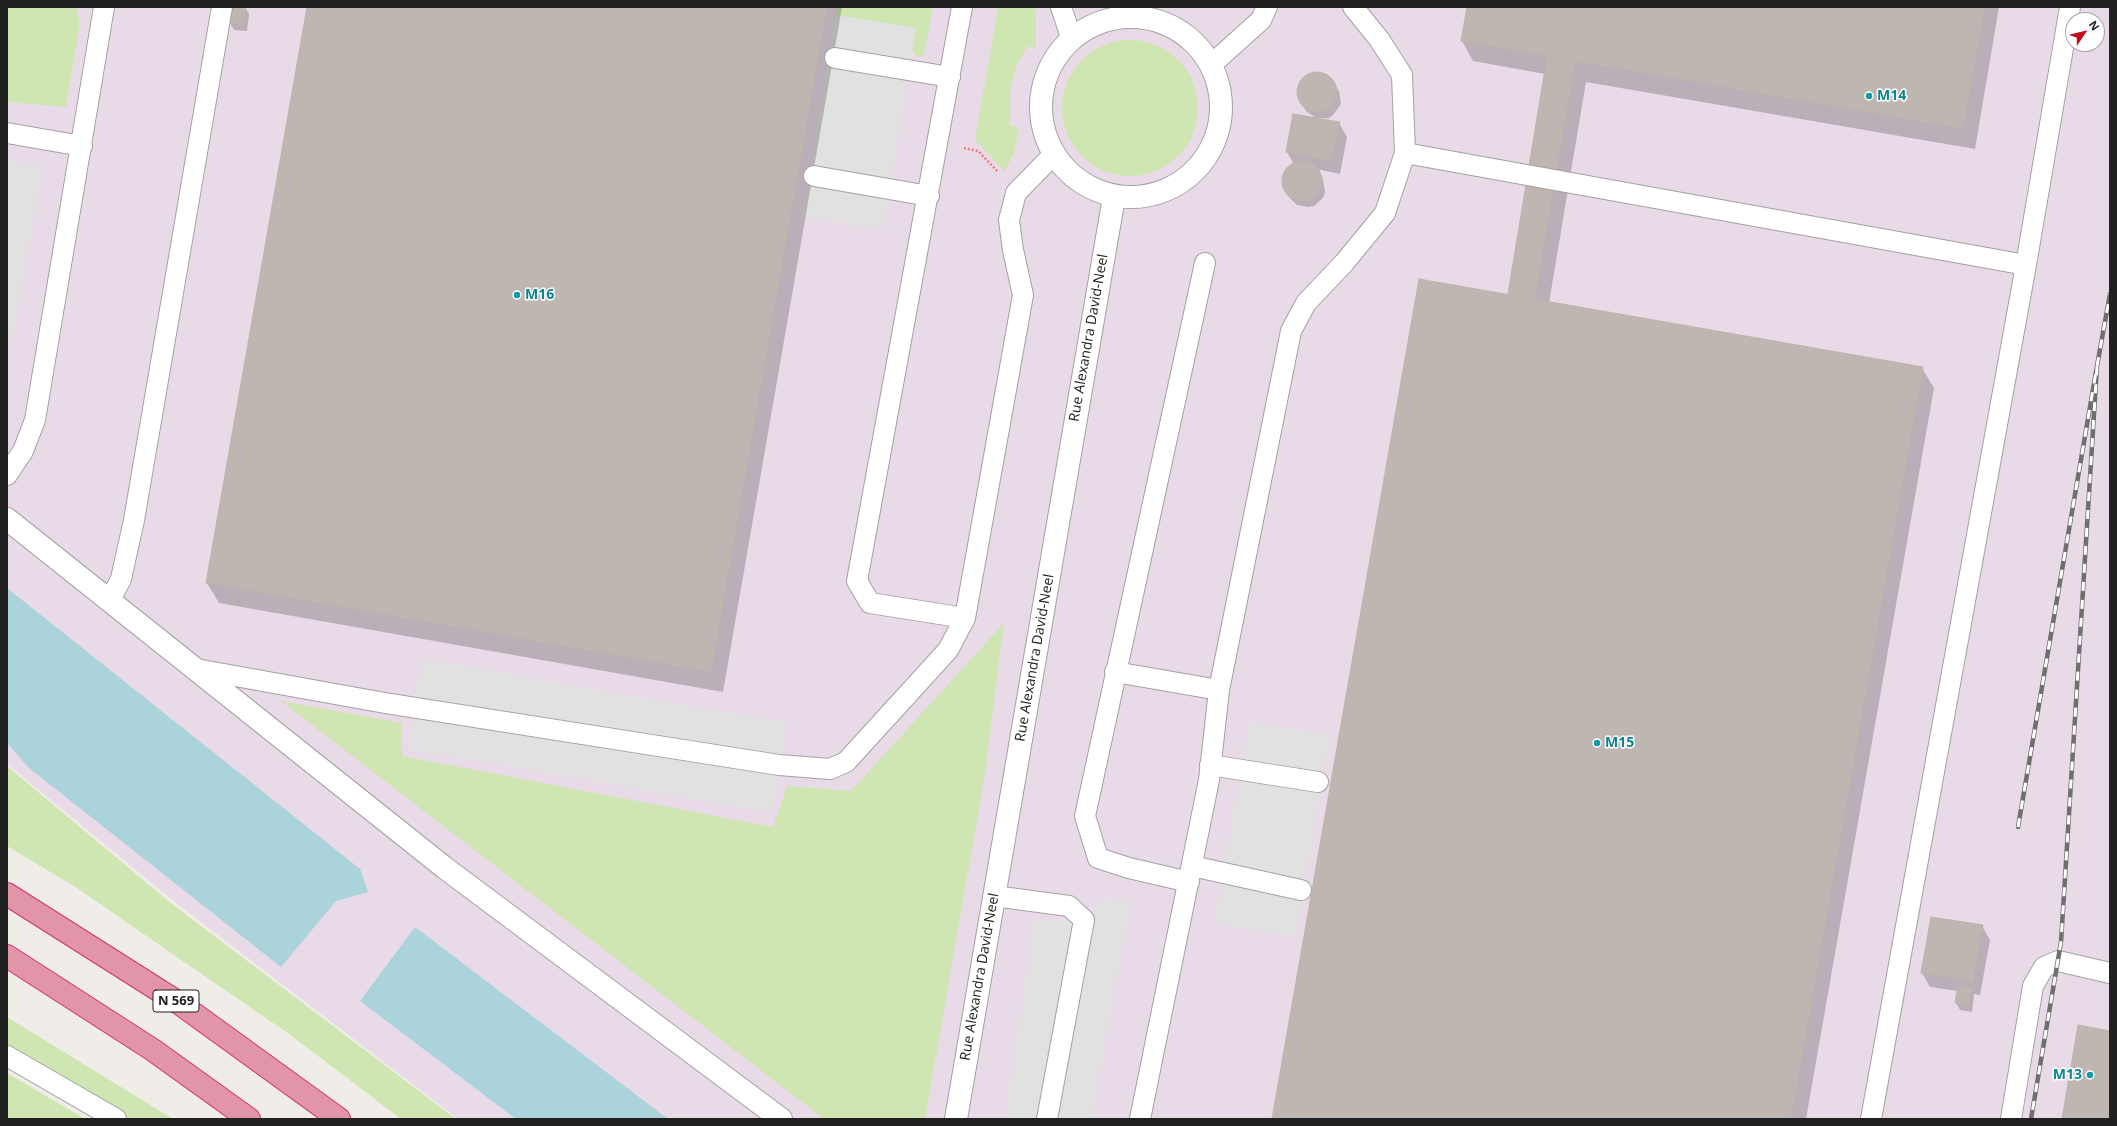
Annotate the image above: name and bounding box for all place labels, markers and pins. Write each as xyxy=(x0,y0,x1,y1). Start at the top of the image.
place label: M14 xyxy=(1877,88,1906,104)
marker: M14 xyxy=(1864,91,1874,101)
place label: M16 xyxy=(525,287,554,303)
marker: M16 xyxy=(512,290,522,300)
place label: M15 xyxy=(1605,735,1634,751)
marker: M15 xyxy=(1592,738,1602,748)
place label: M13 xyxy=(2053,1067,2082,1083)
marker: M13 xyxy=(2085,1070,2095,1080)

